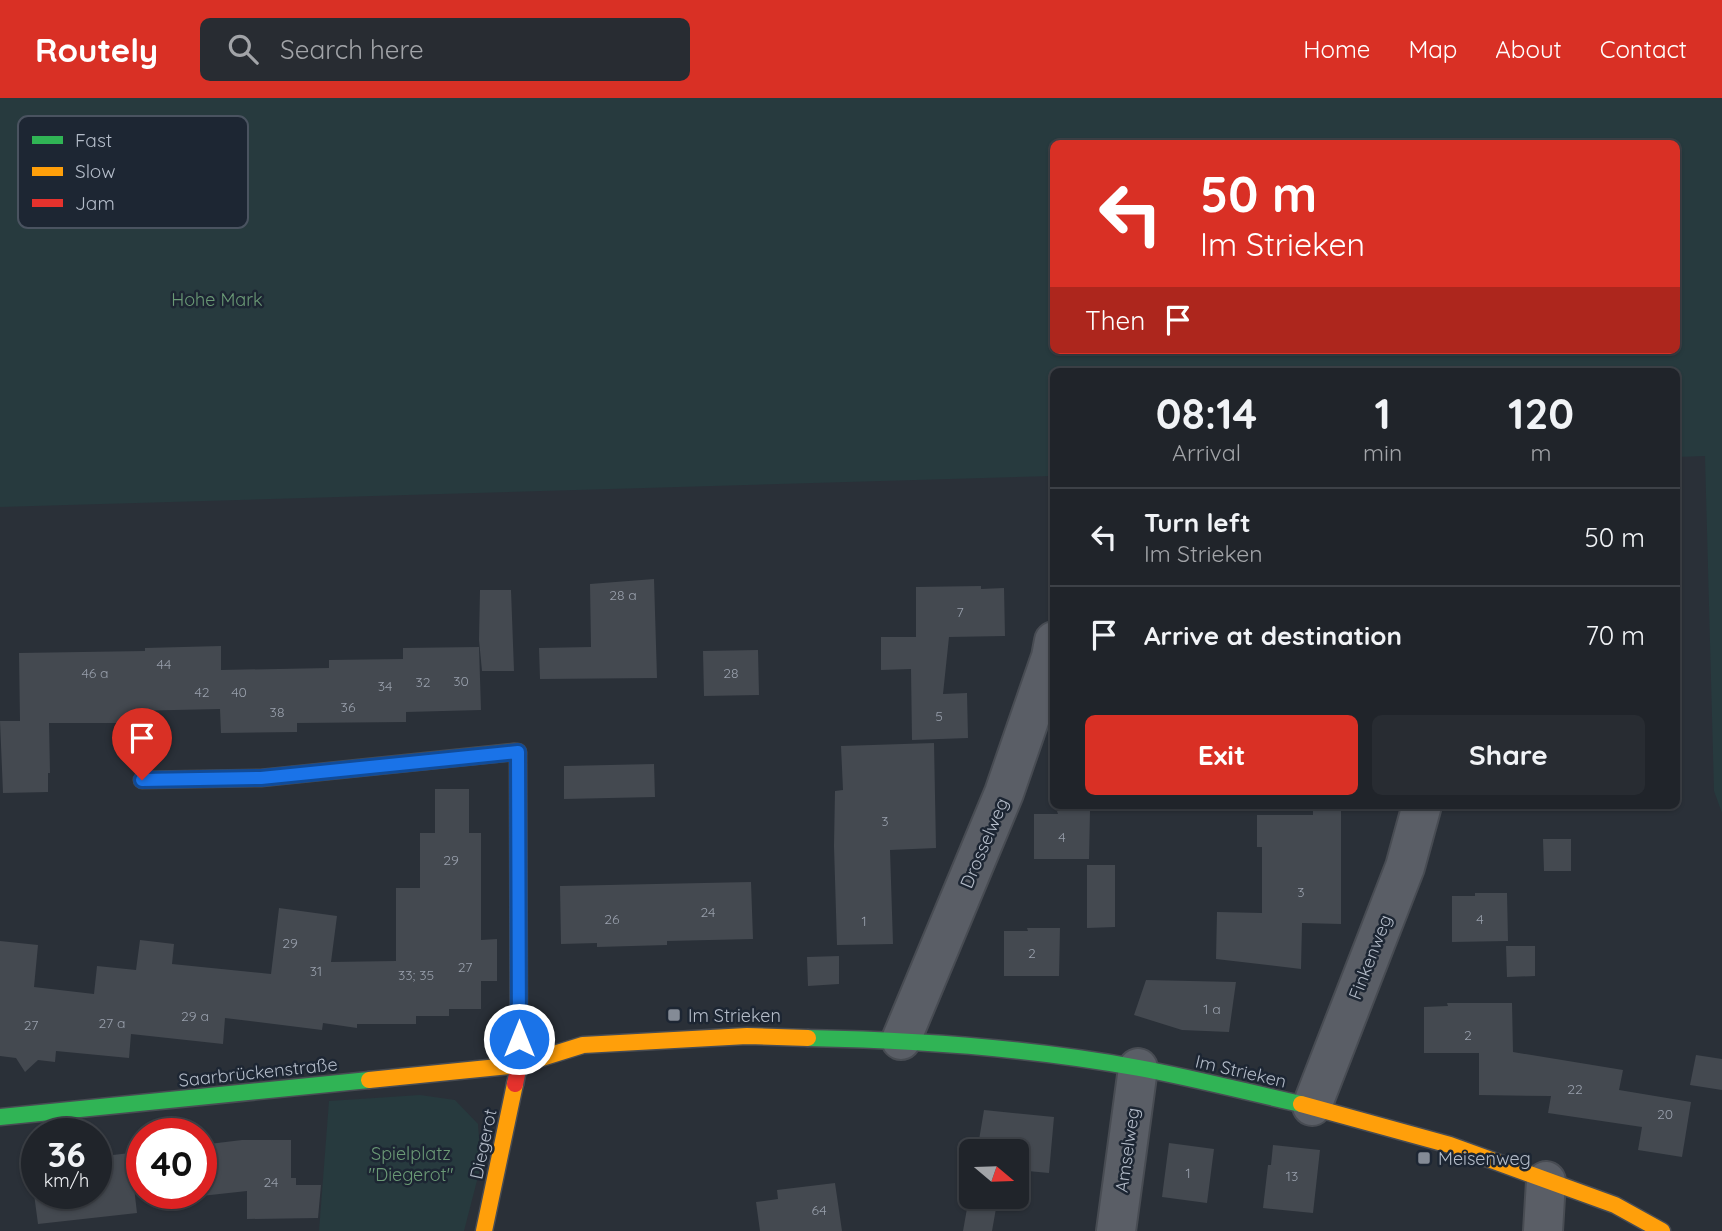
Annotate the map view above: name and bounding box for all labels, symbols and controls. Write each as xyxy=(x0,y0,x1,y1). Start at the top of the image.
search box xyxy=(200,18,690,81)
text: Routely xyxy=(35,29,158,70)
icon: search xyxy=(224,30,262,68)
text: Search here xyxy=(280,33,424,66)
text: Home xyxy=(1303,34,1370,64)
text: Map xyxy=(1408,34,1457,64)
text: About xyxy=(1495,34,1562,64)
text: Contact xyxy=(1600,34,1687,64)
legend xyxy=(18,116,248,228)
text: Fast xyxy=(75,128,112,152)
text: Slow xyxy=(75,159,116,183)
text: 50 m xyxy=(1200,163,1317,224)
icon: left xyxy=(1085,168,1176,259)
text: Jam xyxy=(75,191,115,215)
text: Im Strieken xyxy=(1200,224,1365,264)
park label: Hohe Mark xyxy=(171,288,263,311)
icon: arrive xyxy=(1159,301,1197,339)
text: Then xyxy=(1085,304,1145,337)
text: 08:14 xyxy=(1156,387,1257,440)
text: 1 xyxy=(1374,387,1391,440)
text: 120 xyxy=(1508,387,1574,440)
text: Arrival xyxy=(1172,438,1241,467)
text: min xyxy=(1363,438,1402,467)
text: m xyxy=(1531,438,1552,467)
text: Turn left xyxy=(1144,506,1251,539)
icon: left xyxy=(1085,518,1123,556)
text: 50 m xyxy=(1585,521,1645,554)
text: Im Strieken xyxy=(1144,539,1263,568)
house number: 28 a xyxy=(609,586,637,604)
house number: 7 xyxy=(956,603,964,621)
icon: arrive xyxy=(1085,616,1123,654)
text: Arrive at destination xyxy=(1144,619,1402,652)
text: 70 m xyxy=(1585,619,1645,652)
house number: 44 xyxy=(157,655,171,673)
house number: 46 a xyxy=(81,664,109,682)
house number: 28 xyxy=(723,664,739,682)
house number: 30 xyxy=(453,672,469,690)
house number: 32 xyxy=(415,673,431,691)
house number: 34 xyxy=(378,677,392,695)
house number: 42 xyxy=(194,683,210,701)
house number: 40 xyxy=(231,683,247,701)
house number: 36 xyxy=(341,698,356,716)
house number: 38 xyxy=(270,703,284,721)
house number: 5 xyxy=(935,707,943,725)
pin xyxy=(112,708,172,780)
button: Exit xyxy=(1085,715,1358,795)
button: Share xyxy=(1372,715,1645,795)
icon: arrive xyxy=(123,719,161,757)
street label: Drosselweg xyxy=(955,794,1013,892)
house number: 3 xyxy=(881,812,889,830)
house number: 4 xyxy=(1058,828,1066,846)
house number: 29 xyxy=(443,851,459,869)
house number: 3 xyxy=(1297,883,1305,901)
house number: 24 xyxy=(701,903,715,921)
house number: 26 xyxy=(604,910,620,928)
house number: 4 xyxy=(1476,910,1484,928)
street label: Finkenweg xyxy=(1343,911,1397,1003)
house number: 1 xyxy=(861,912,867,930)
house number: 29 xyxy=(282,934,298,952)
house number: 2 xyxy=(1028,944,1036,962)
house number: 27 xyxy=(458,958,472,976)
house number: 31 xyxy=(310,962,322,980)
house number: 33; 35 xyxy=(398,966,434,984)
house number: 1 a xyxy=(1203,1000,1221,1018)
position arrow xyxy=(482,1002,556,1076)
place label: Im Strieken xyxy=(688,1004,781,1027)
house number: 29 a xyxy=(181,1007,209,1025)
marker: Im Strieken xyxy=(666,1007,682,1023)
house number: 27 a xyxy=(99,1014,125,1032)
house number: 27 xyxy=(24,1016,38,1034)
house number: 2 xyxy=(1464,1026,1472,1044)
street label: Im Strieken xyxy=(1193,1049,1289,1093)
street label: Saarbrückenstraße xyxy=(177,1052,339,1092)
house number: 22 xyxy=(1567,1080,1583,1098)
house number: 20 xyxy=(1657,1105,1673,1123)
street label: Amselweg xyxy=(1110,1106,1144,1194)
street label: Diegerot xyxy=(464,1107,502,1181)
speed limit sign: 40 xyxy=(126,1118,217,1209)
text: 36 xyxy=(47,1132,86,1176)
north arrow xyxy=(959,1139,1029,1209)
map controls xyxy=(959,1139,1029,1209)
park label: Spielplatz "Diegerot" xyxy=(368,1142,454,1186)
place label: Meisenweg xyxy=(1438,1147,1531,1170)
marker: Meisenweg xyxy=(1416,1150,1432,1166)
house number: 1 xyxy=(1185,1164,1191,1182)
house number: 13 xyxy=(1286,1167,1298,1185)
text: km/h xyxy=(44,1169,89,1192)
house number: 24 xyxy=(264,1173,278,1191)
house number: 64 xyxy=(811,1201,827,1219)

